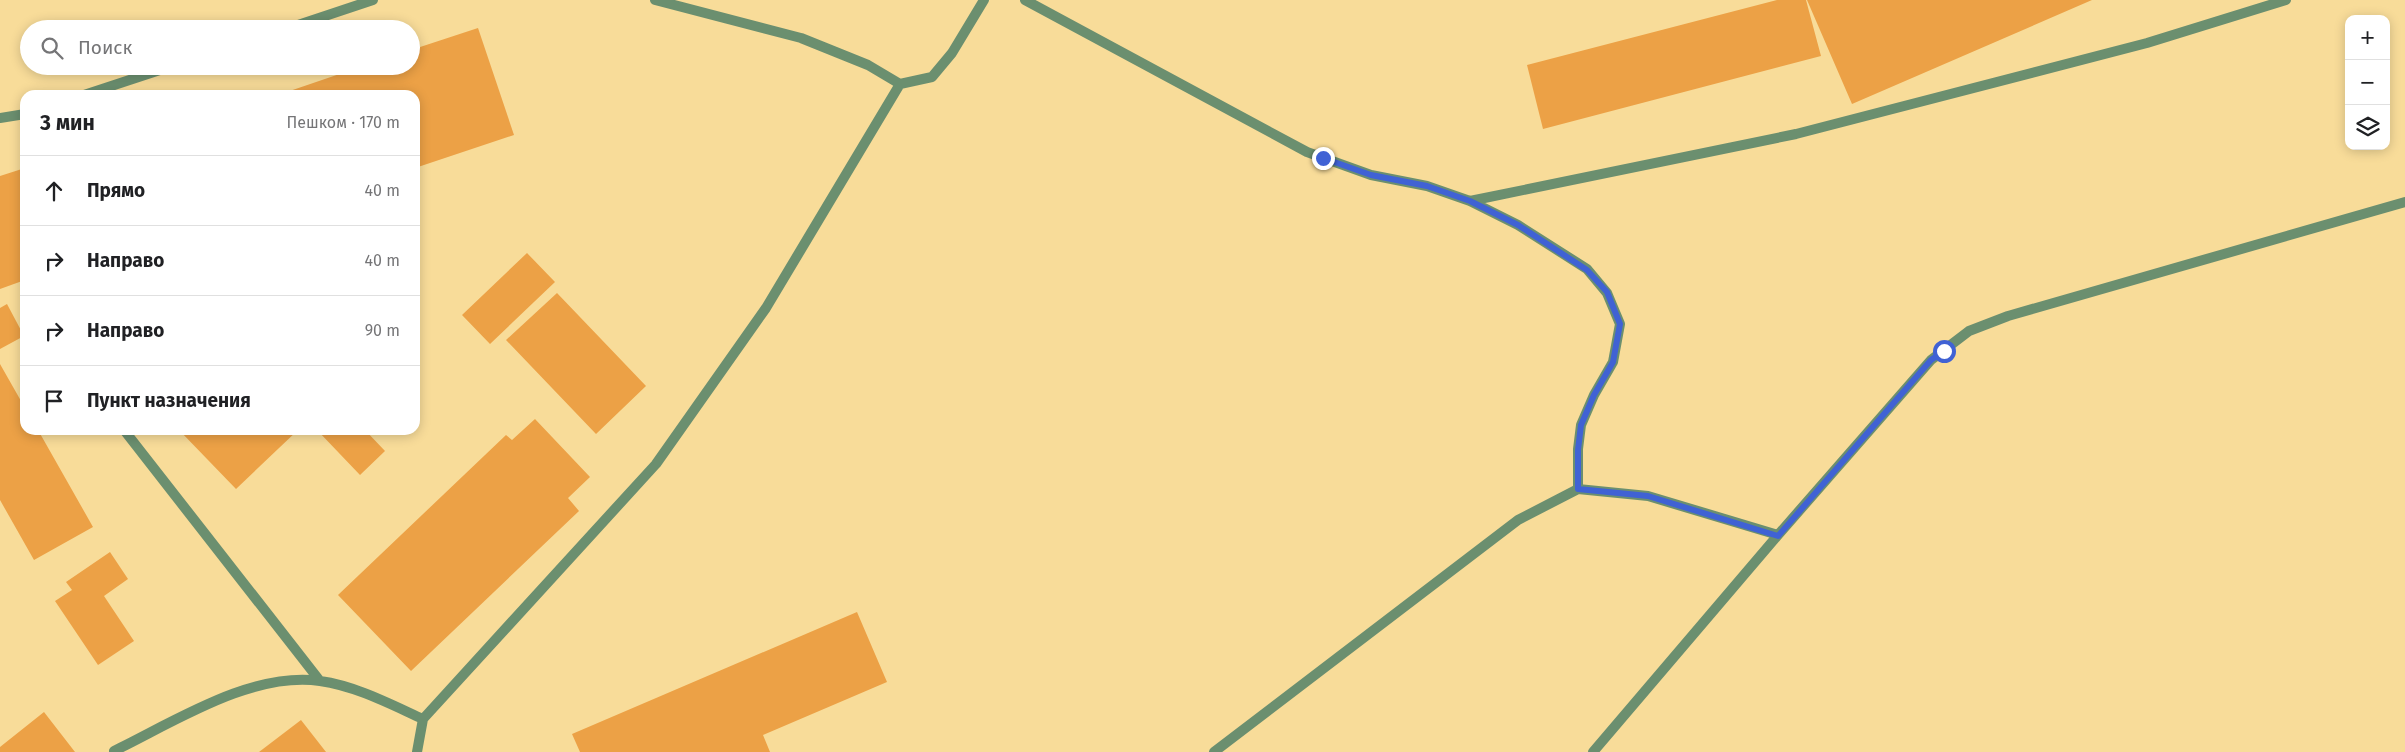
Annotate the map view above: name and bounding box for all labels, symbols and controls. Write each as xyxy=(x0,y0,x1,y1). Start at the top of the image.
map controls xyxy=(2345,15,2390,150)
button: + xyxy=(2345,15,2390,60)
search box xyxy=(20,20,420,75)
icon: search xyxy=(38,34,66,62)
text: Поиск xyxy=(78,36,132,59)
button: − xyxy=(2345,60,2390,105)
button: layers xyxy=(2345,105,2390,150)
text: 3 мин xyxy=(40,110,95,136)
text: Пешком · 170 m xyxy=(286,113,400,132)
route end xyxy=(1312,147,1335,170)
icon: ahead xyxy=(40,177,68,205)
text: Прямо xyxy=(87,179,145,202)
text: 40 m xyxy=(365,181,400,200)
icon: right xyxy=(40,247,68,275)
text: Направо xyxy=(87,249,164,272)
text: 40 m xyxy=(365,251,400,270)
icon: right xyxy=(40,317,68,345)
text: Направо xyxy=(87,319,164,342)
text: 90 m xyxy=(365,321,400,340)
route start xyxy=(1933,340,1956,363)
icon: arrive xyxy=(40,387,68,415)
text: Пункт назначения xyxy=(87,389,251,412)

